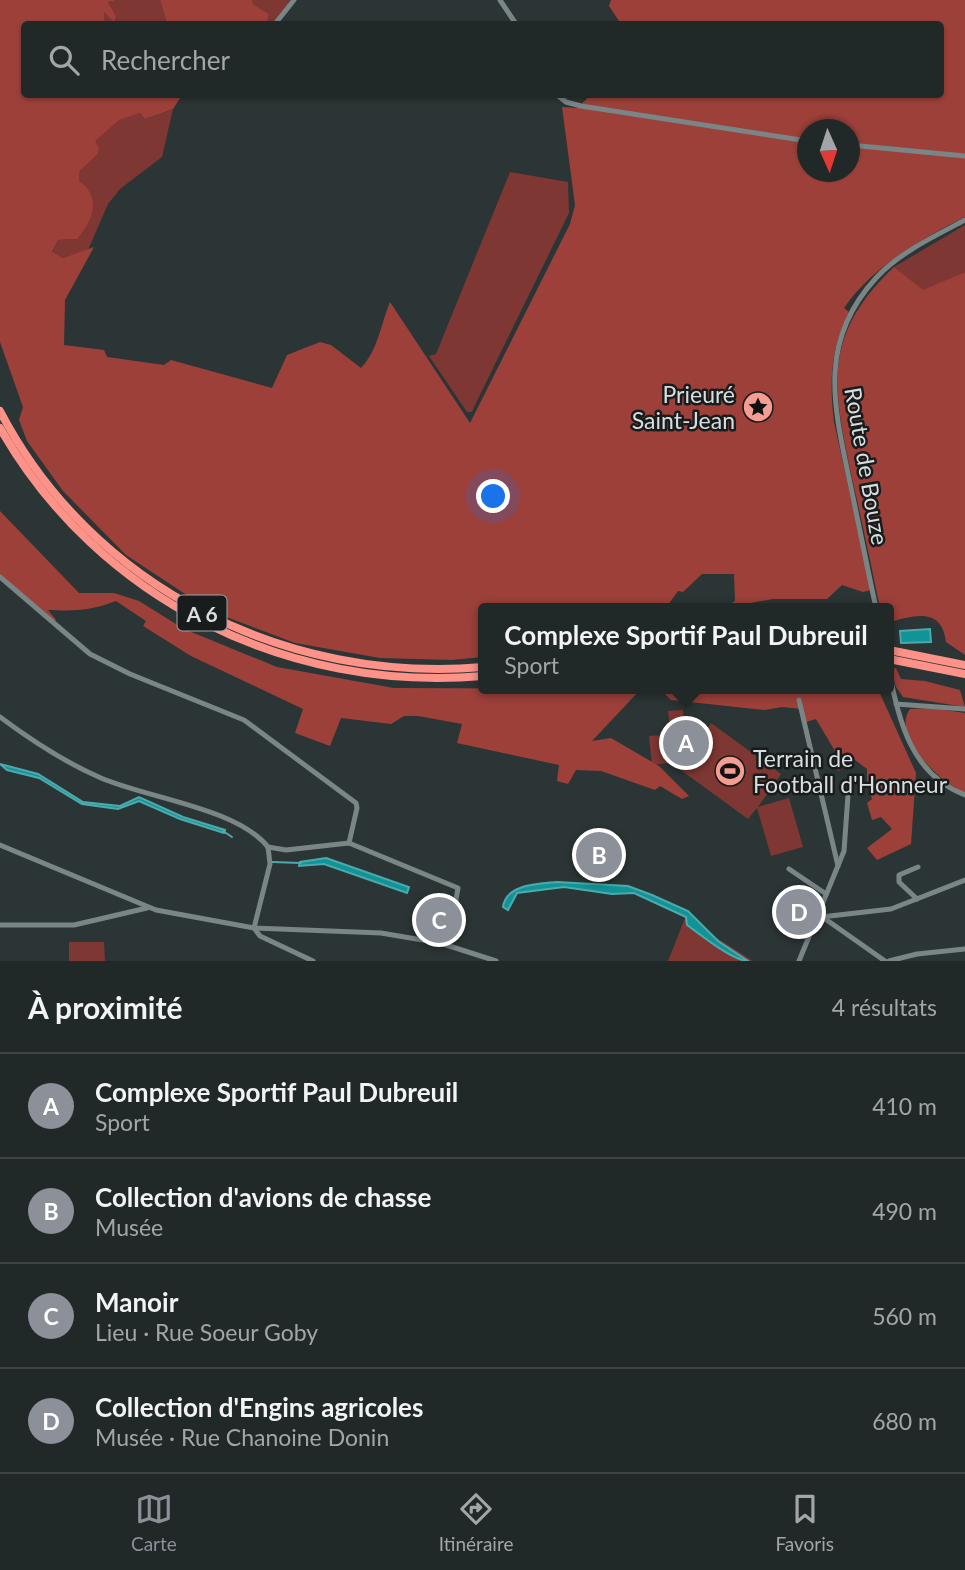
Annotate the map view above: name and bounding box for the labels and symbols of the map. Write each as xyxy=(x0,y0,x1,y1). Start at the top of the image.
north arrow xyxy=(797,119,860,182)
place label: Prieuré Saint-Jean xyxy=(632,380,735,434)
street label: Route de Bouze xyxy=(839,385,895,547)
place icon: Prieuré Saint-Jean xyxy=(741,390,775,424)
your location xyxy=(476,479,510,513)
road number: A 6 xyxy=(178,596,227,630)
pin: A xyxy=(663,717,709,769)
place label: Terrain de Football d'Honneur xyxy=(753,744,948,798)
sports icon: Terrain de Football d'Honneur xyxy=(713,754,747,788)
pin: B xyxy=(576,829,622,881)
pin: D xyxy=(776,886,822,938)
pin: C xyxy=(416,894,462,946)

